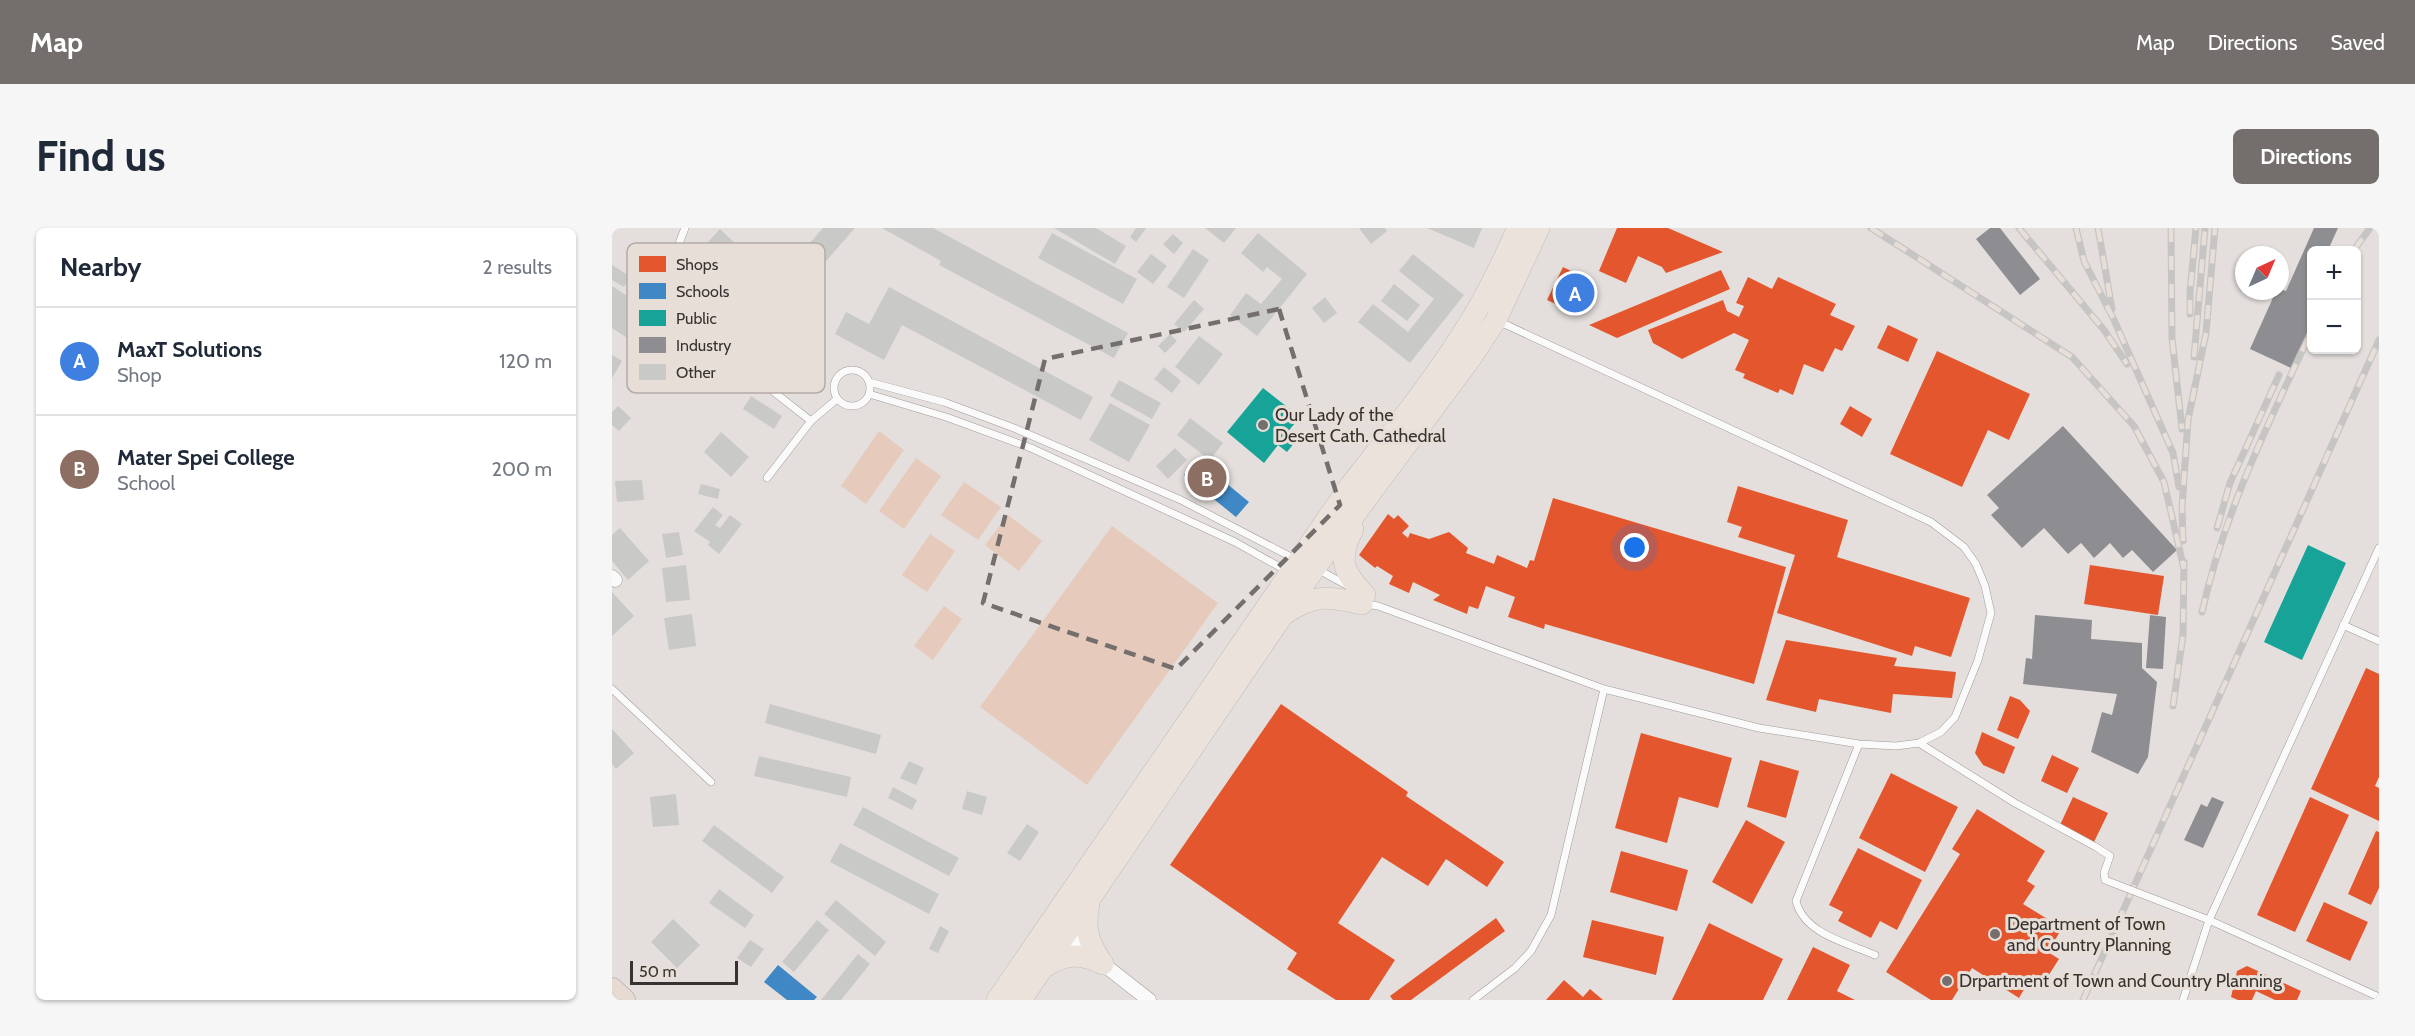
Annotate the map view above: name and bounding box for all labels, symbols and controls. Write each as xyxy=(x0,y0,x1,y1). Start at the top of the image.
text: Map xyxy=(30,25,83,59)
text: Map xyxy=(2136,30,2175,55)
text: Directions xyxy=(2208,30,2297,55)
text: Saved xyxy=(2330,30,2385,55)
button: Directions xyxy=(2233,129,2379,184)
text: Find us xyxy=(36,130,165,182)
legend xyxy=(627,243,825,393)
north arrow xyxy=(2235,246,2289,300)
map controls xyxy=(2307,246,2361,354)
button: + xyxy=(2307,246,2361,300)
text: Nearby xyxy=(60,251,141,283)
text: 2 results xyxy=(482,255,552,279)
text: Shops xyxy=(676,255,719,274)
pin: A xyxy=(1556,270,1594,316)
text: Schools xyxy=(676,282,730,301)
button: − xyxy=(2307,300,2361,354)
text: Public xyxy=(676,309,717,328)
text: MaxT Solutions xyxy=(117,336,262,363)
text: Industry xyxy=(676,336,731,355)
text: A xyxy=(73,349,86,373)
text: 120 m xyxy=(499,349,552,373)
text: Shop xyxy=(117,363,162,387)
text: Other xyxy=(676,363,717,382)
place label: Our Lady of the Desert Cath. Cathedral xyxy=(1275,404,1447,447)
marker: Our Lady of the Desert Cath. Cathedral xyxy=(1256,418,1270,432)
text: Mater Spei College xyxy=(117,444,295,471)
pin: B xyxy=(1188,456,1226,500)
text: B xyxy=(73,457,86,481)
text: 200 m xyxy=(492,457,552,481)
text: School xyxy=(117,471,175,495)
your location xyxy=(1620,533,1649,562)
place label: Department of Town and Country Planning xyxy=(2007,913,2172,956)
marker: Department of Town and Country Planning xyxy=(1988,927,2002,941)
scale bar xyxy=(630,958,738,986)
text: 50 m xyxy=(639,962,676,981)
place label: Drpartment of Town and Country Planning xyxy=(1959,970,2283,992)
marker: Drpartment of Town and Country Planning xyxy=(1940,974,1954,988)

